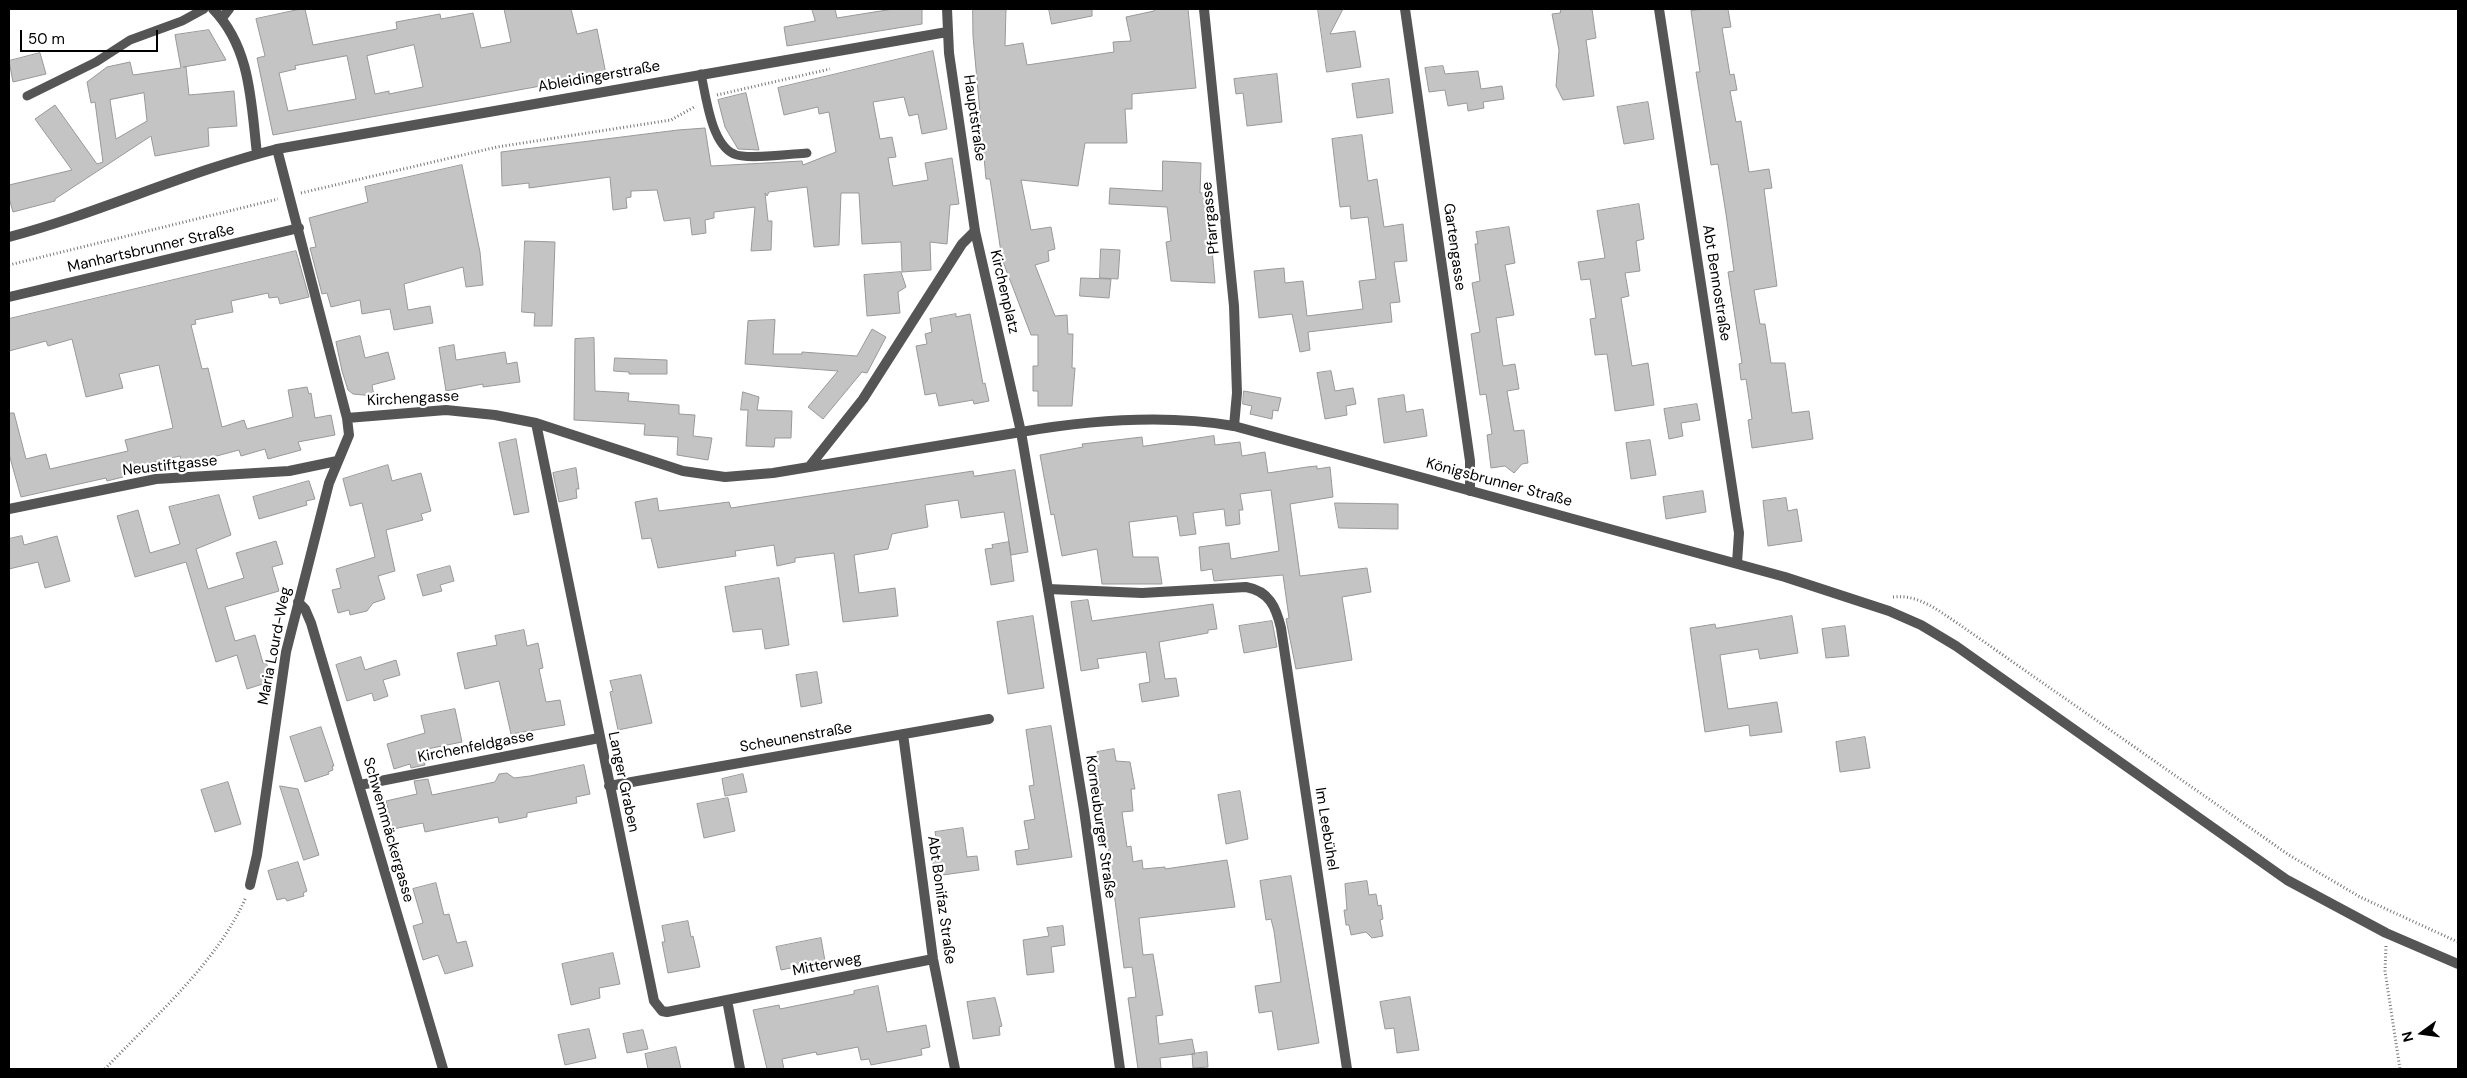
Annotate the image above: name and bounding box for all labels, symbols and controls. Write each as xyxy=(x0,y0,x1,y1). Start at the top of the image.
scale bar xyxy=(22,20,160,52)
text: 50 m xyxy=(28,29,65,49)
street label: Ableidingerstraße xyxy=(537,57,661,97)
street label: Hauptstraße xyxy=(959,74,989,162)
street label: Pfarrgasse xyxy=(1198,181,1224,255)
street label: Gartengasse xyxy=(1439,202,1469,292)
street label: Manhartsbrunner Straße xyxy=(66,221,236,277)
street label: Abt Bennostraße xyxy=(1698,224,1734,342)
street label: Kirchenplatz xyxy=(986,248,1022,336)
street label: Kirchengasse xyxy=(367,388,459,410)
street label: Neustiftgasse xyxy=(122,452,218,480)
street label: Königsbrunner Straße xyxy=(1424,455,1574,511)
street label: Maria Lourd-Weg xyxy=(255,585,295,707)
street label: Scheunenstraße xyxy=(738,719,854,757)
street label: Kirchenfeldgasse xyxy=(416,727,536,767)
street label: Langer Graben xyxy=(604,730,642,834)
street label: Korneuburger Straße xyxy=(1081,754,1119,900)
street label: Schwemmäckergasse xyxy=(359,755,417,905)
street label: Im Leebühel xyxy=(1311,786,1341,872)
street label: Abt Bonifaz Straße xyxy=(923,835,959,965)
street label: Mitterweg xyxy=(791,950,863,980)
north arrow xyxy=(2397,1008,2447,1058)
text: N xyxy=(2397,1029,2417,1044)

